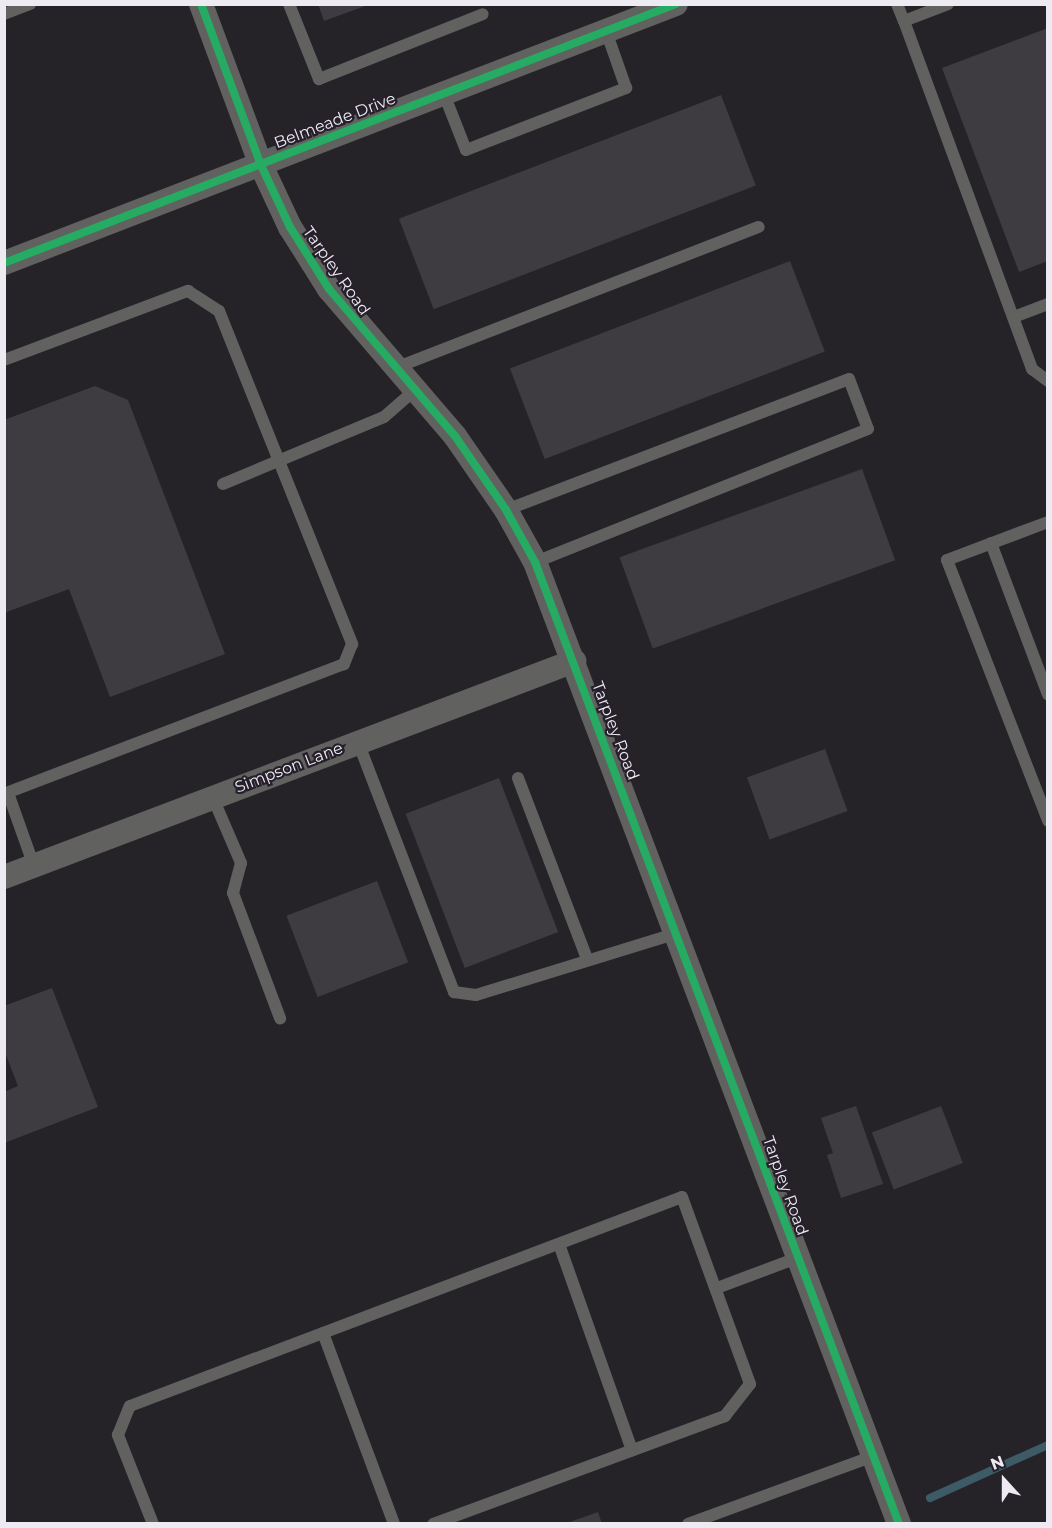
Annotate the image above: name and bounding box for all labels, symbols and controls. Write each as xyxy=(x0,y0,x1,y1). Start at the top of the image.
street label: Belmeade Drive xyxy=(272,89,398,153)
street label: Tarpley Road xyxy=(298,223,374,319)
street label: Tarpley Road xyxy=(587,679,643,783)
street label: Simpson Lane xyxy=(232,739,346,797)
street label: Tarpley Road xyxy=(758,1134,812,1238)
north arrow xyxy=(974,1450,1034,1510)
text: N xyxy=(988,1452,1007,1474)

